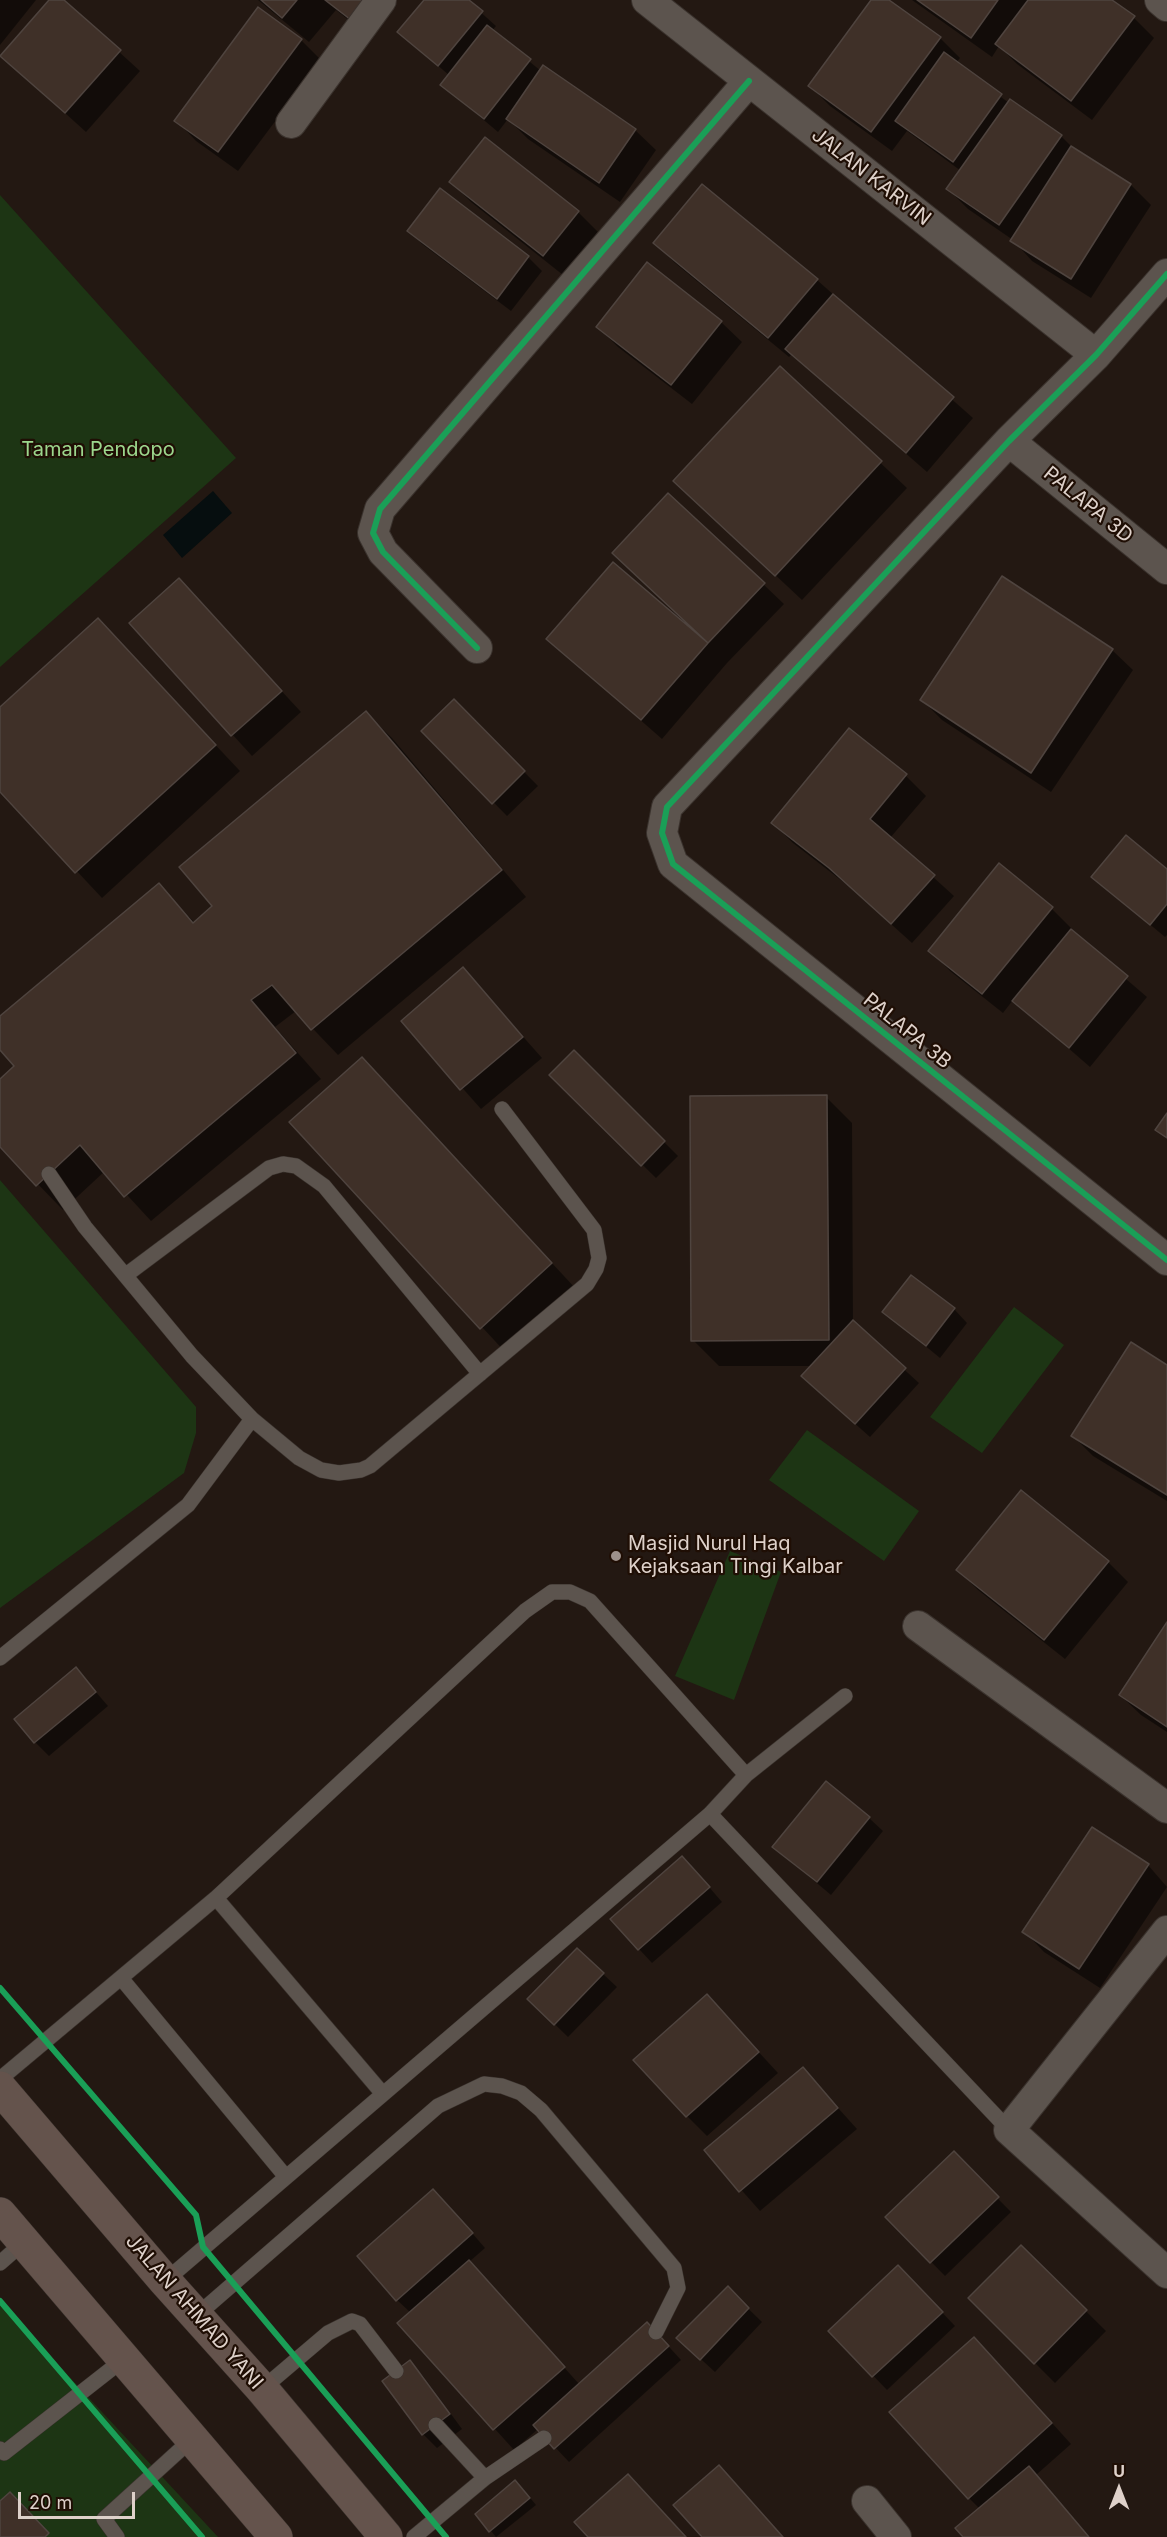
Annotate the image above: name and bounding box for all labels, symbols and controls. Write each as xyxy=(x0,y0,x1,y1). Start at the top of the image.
street label: JALAN KARVIN xyxy=(807,123,935,231)
park label: Taman Pendopo xyxy=(21,438,175,462)
street label: PALAPA 3D xyxy=(1039,462,1137,548)
street label: PALAPA 3B xyxy=(858,988,956,1074)
place label: Masjid Nurul Haq Kejaksaan Tingi Kalbar xyxy=(628,1532,843,1579)
marker: Masjid Nurul Haq Kejaksaan Tingi Kalbar xyxy=(609,1549,623,1563)
street label: JALAN AHMAD YANI xyxy=(120,2230,268,2394)
north arrow xyxy=(1089,2459,1149,2519)
text: U xyxy=(1113,2461,1125,2481)
scale bar xyxy=(21,2480,138,2518)
text: 20 m xyxy=(29,2492,72,2513)

